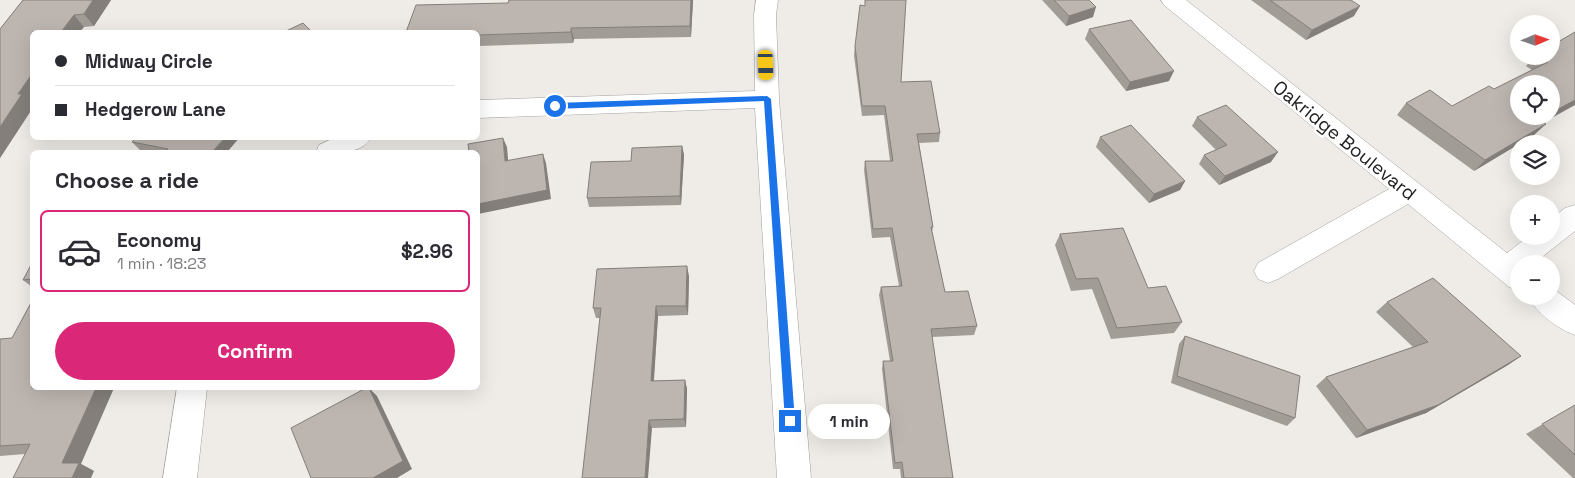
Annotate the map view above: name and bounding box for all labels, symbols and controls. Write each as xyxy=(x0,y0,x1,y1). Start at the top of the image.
north arrow xyxy=(1510,15,1560,65)
map controls xyxy=(1510,15,1560,305)
text: Midway Circle xyxy=(85,49,213,74)
car xyxy=(757,50,774,80)
street label: Oakridge Boulevard xyxy=(1268,75,1422,206)
button: locate xyxy=(1510,75,1560,125)
route start xyxy=(544,95,566,117)
text: Hedgerow Lane xyxy=(85,97,226,122)
button: layers xyxy=(1510,135,1560,185)
text: Choose a ride xyxy=(55,166,199,194)
button: + xyxy=(1510,195,1560,245)
text: Economy xyxy=(117,228,201,253)
icon: car xyxy=(57,229,102,274)
text: $2.96 xyxy=(401,239,453,264)
text: 1 min · 18:23 xyxy=(117,253,206,274)
button: − xyxy=(1510,255,1560,305)
button: Confirm xyxy=(55,322,455,380)
callout: 1 min xyxy=(808,404,890,438)
route end xyxy=(779,410,801,432)
text: 1 min xyxy=(829,411,869,432)

